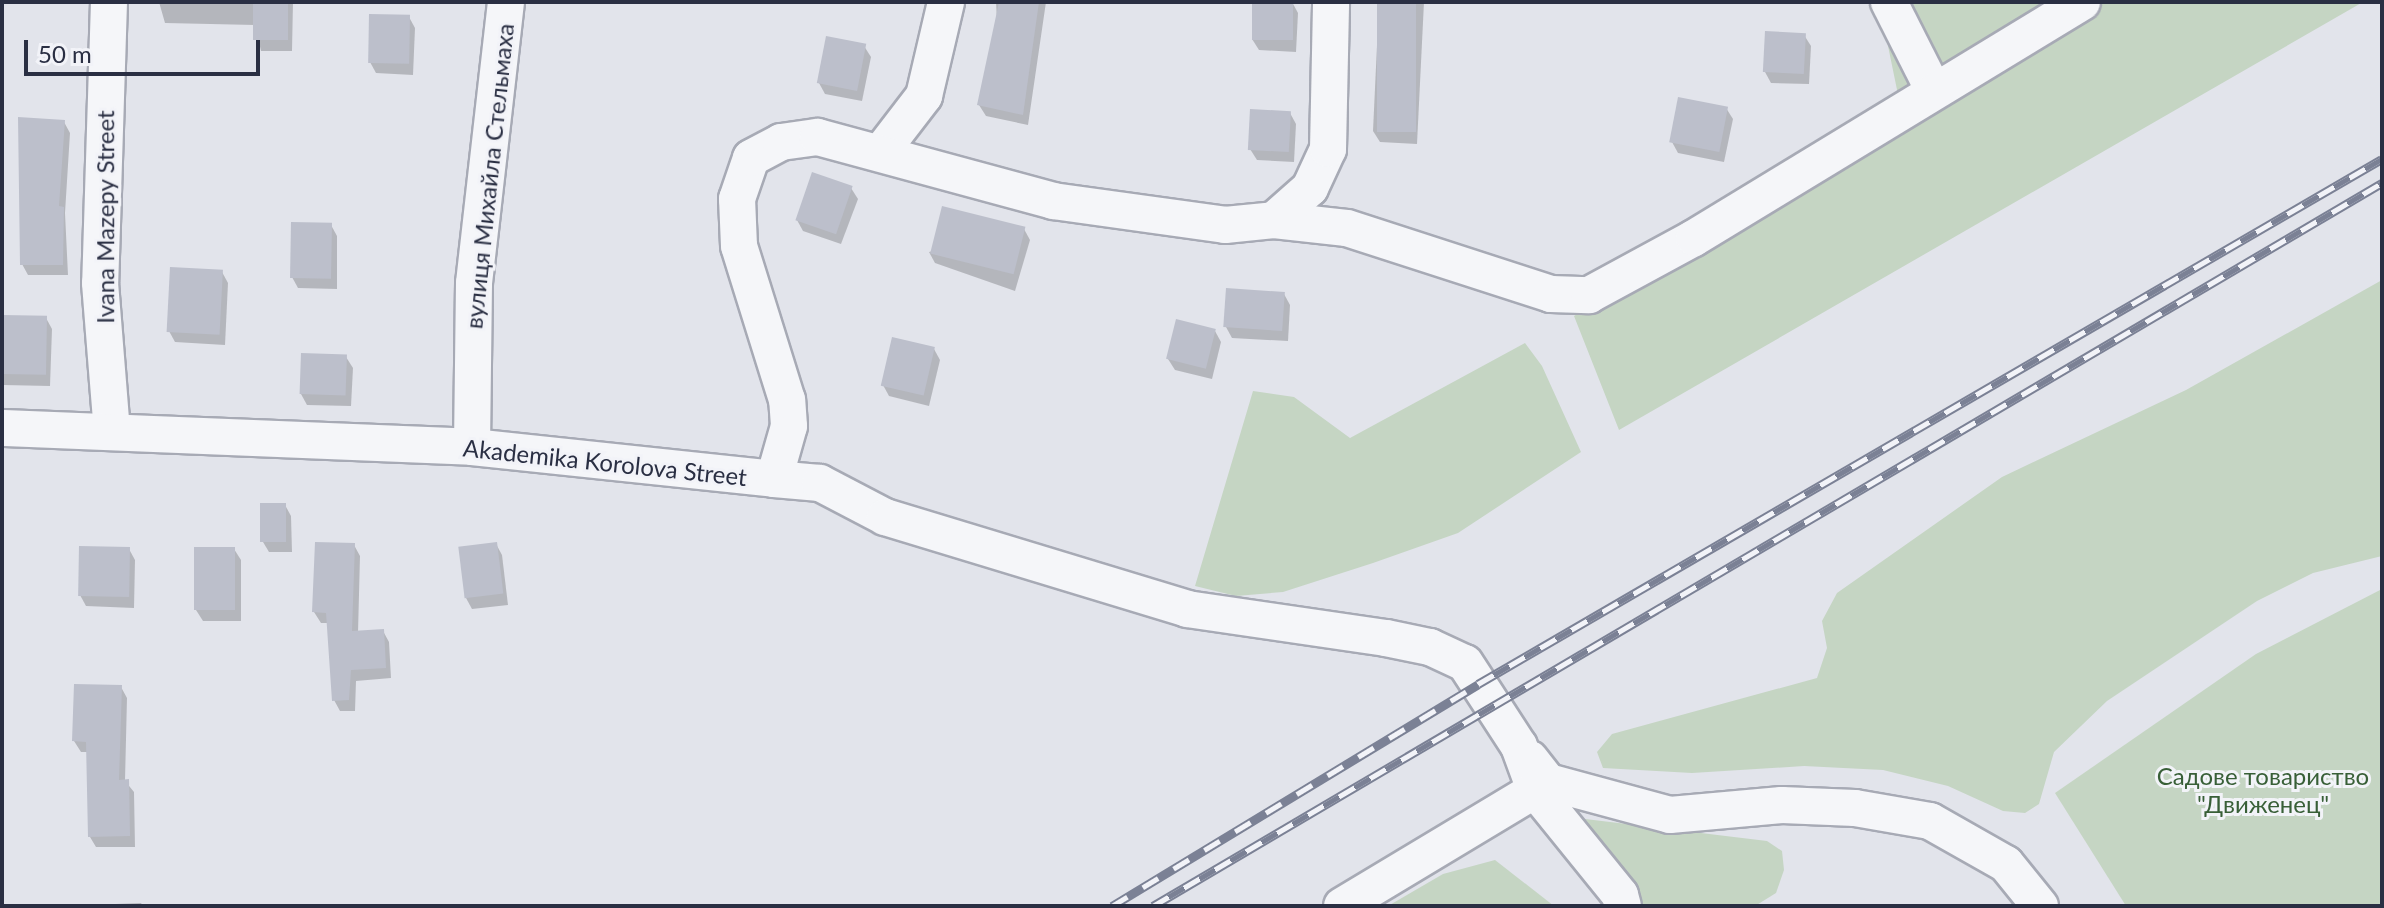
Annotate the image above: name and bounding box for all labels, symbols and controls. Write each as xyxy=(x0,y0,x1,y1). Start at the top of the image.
street label: вулиця Михайла Стельмаха xyxy=(459,22,519,330)
scale bar xyxy=(28,24,264,74)
text: 50 m xyxy=(38,39,92,68)
street label: Ivana Mazepy Street xyxy=(91,110,119,324)
street label: Akademika Korolova Street xyxy=(462,433,748,491)
park label: Садове товариство "Движенец" xyxy=(2157,762,2369,818)

